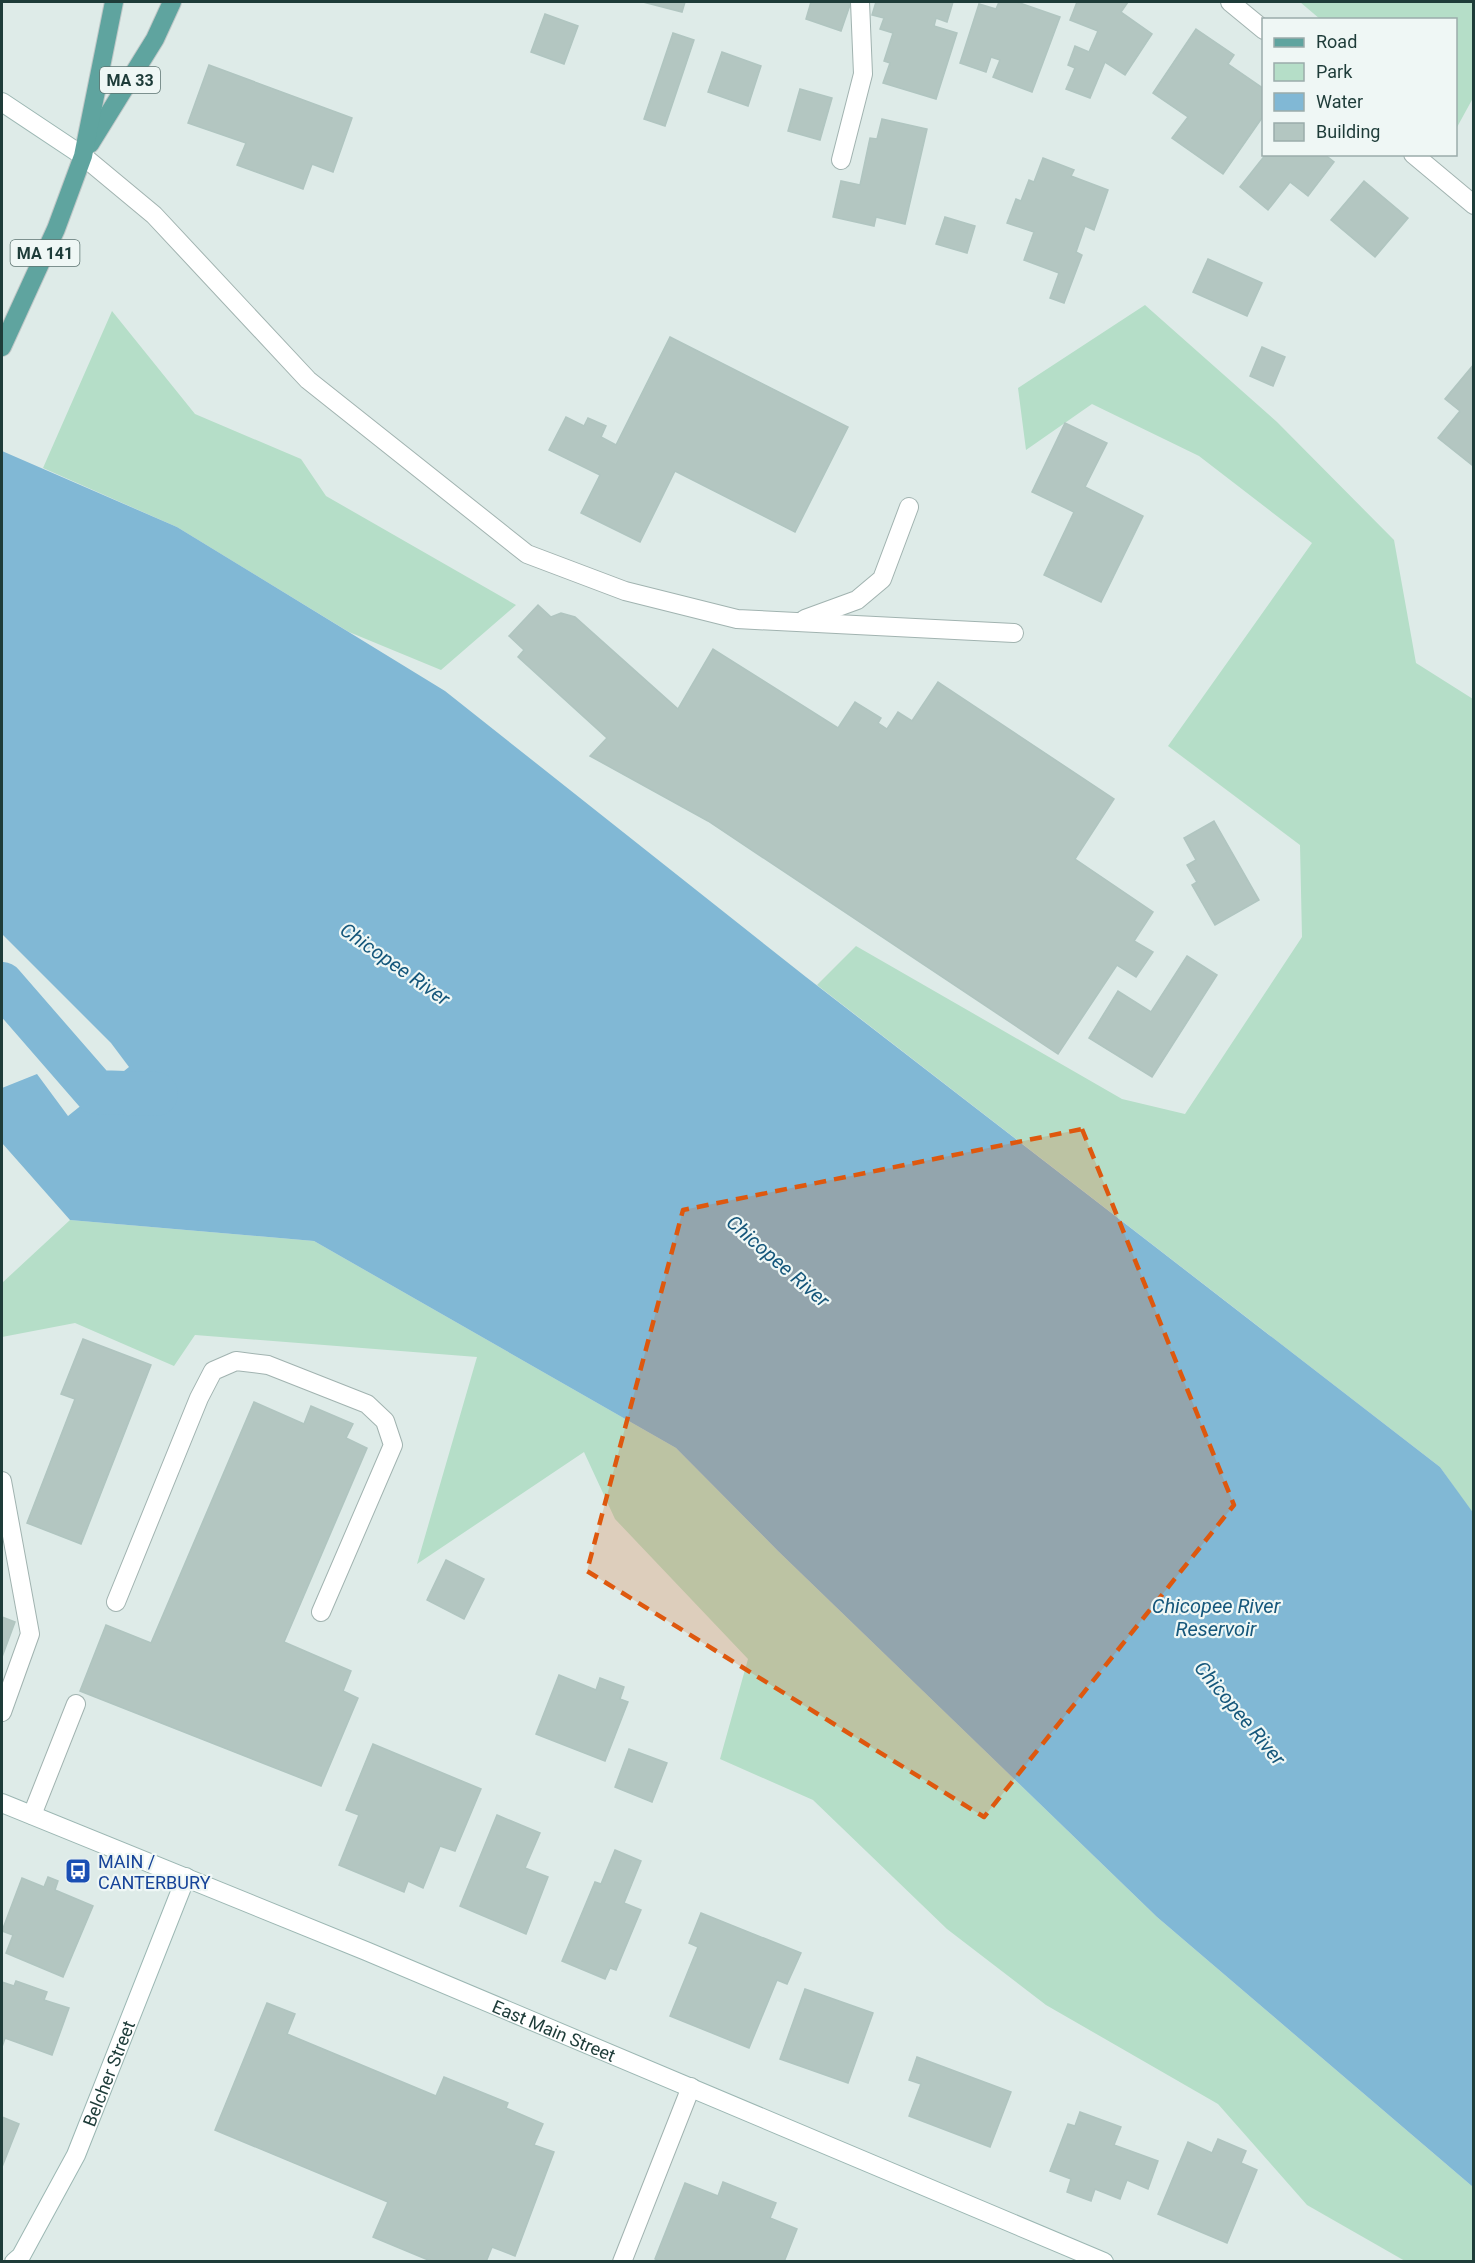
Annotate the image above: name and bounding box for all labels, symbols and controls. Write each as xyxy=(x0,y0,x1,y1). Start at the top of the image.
legend xyxy=(1262,18,1457,156)
text: Road xyxy=(1316,31,1357,52)
text: Park xyxy=(1316,61,1353,82)
road number: MA 33 xyxy=(100,67,160,93)
text: Water xyxy=(1316,91,1363,112)
text: Building xyxy=(1316,121,1380,142)
road number: MA 141 xyxy=(10,240,80,266)
water label: Chicopee River xyxy=(336,917,456,1011)
water label: Chicopee River xyxy=(722,1210,835,1313)
water label: Chicopee River Reservoir xyxy=(1152,1594,1282,1641)
water label: Chicopee River xyxy=(1190,1656,1291,1771)
place label: MAIN / CANTERBURY xyxy=(98,1851,211,1893)
bus stop icon: MAIN / CANTERBURY xyxy=(63,1856,93,1886)
street label: East Main Street xyxy=(489,1995,619,2065)
street label: Belcher Street xyxy=(78,2017,139,2129)

